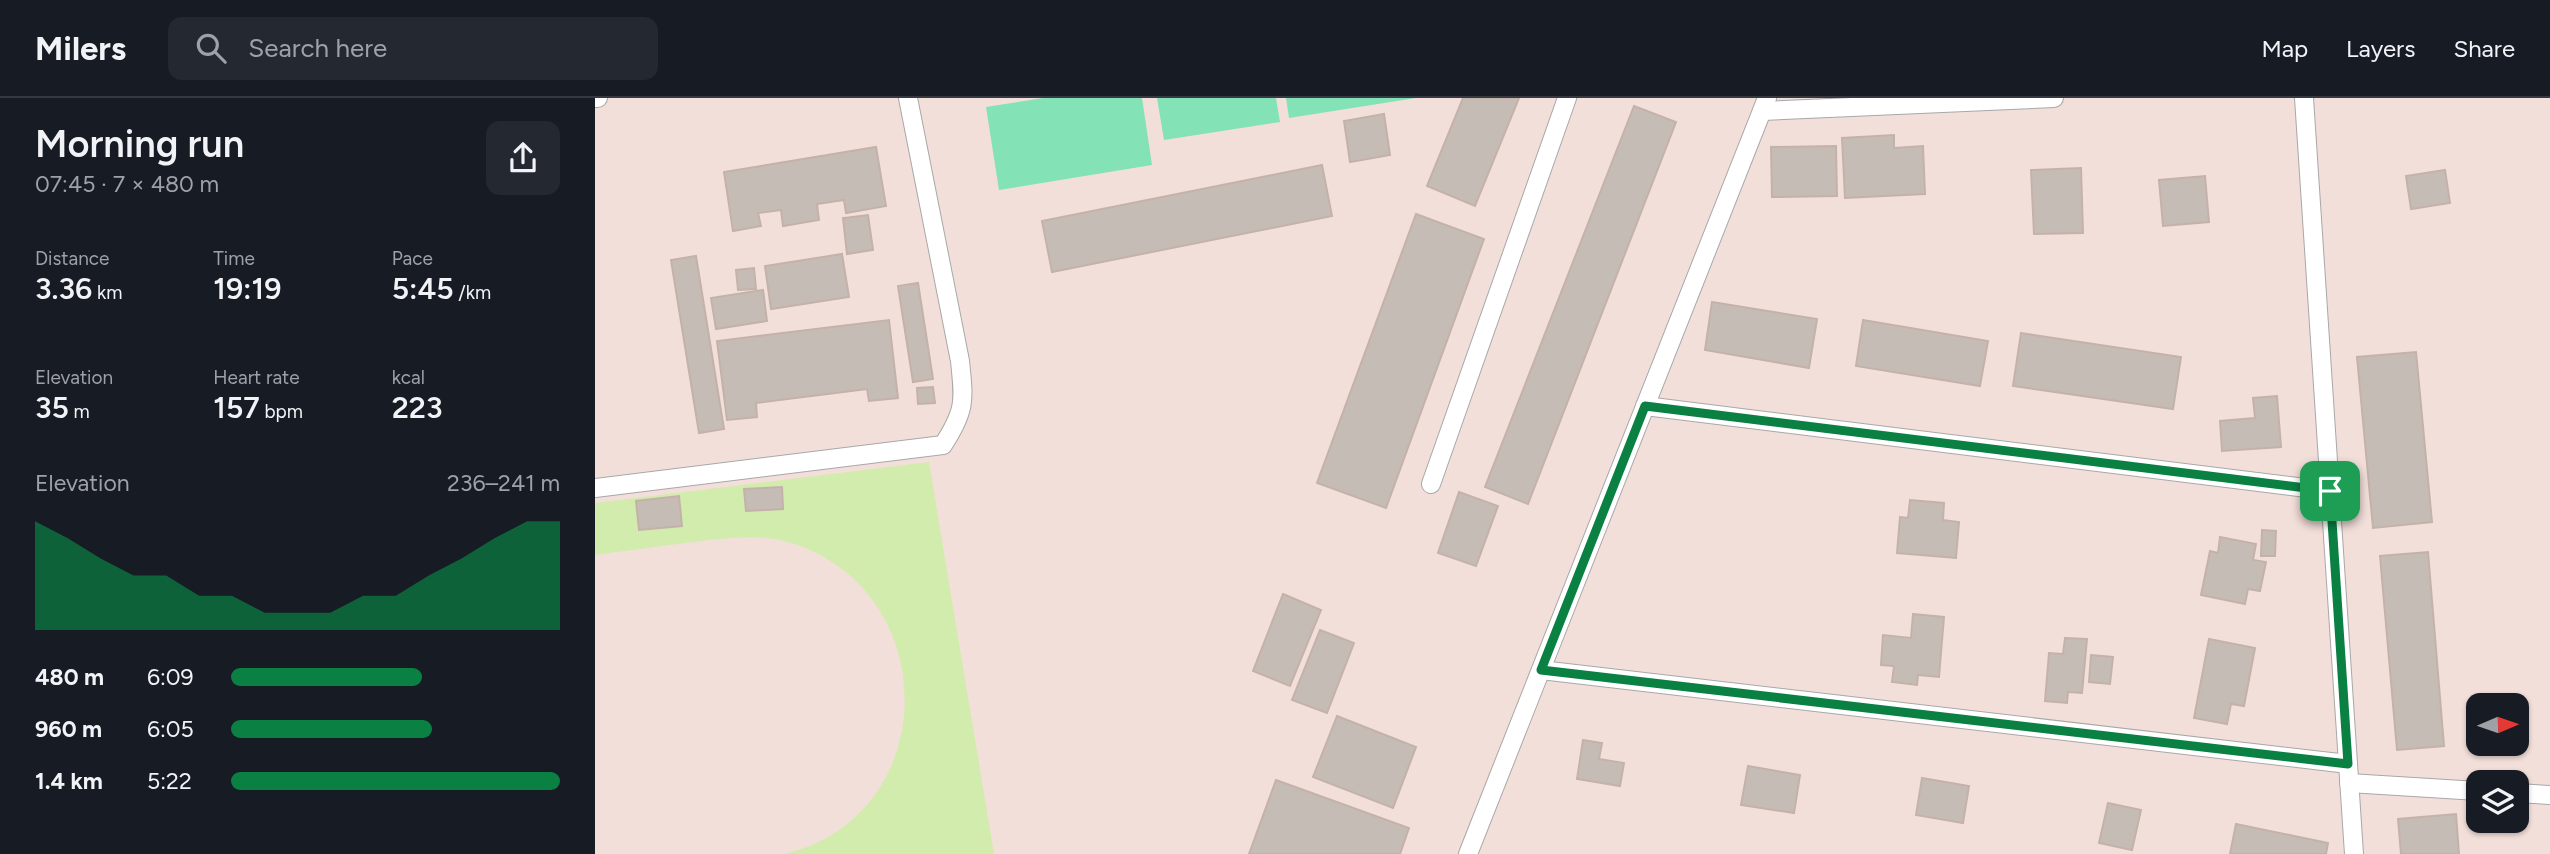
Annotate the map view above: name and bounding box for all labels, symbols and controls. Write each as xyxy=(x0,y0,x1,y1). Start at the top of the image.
search box xyxy=(168,17,658,80)
text: Milers xyxy=(35,29,126,68)
icon: search xyxy=(192,29,230,67)
text: Search here xyxy=(248,32,387,64)
text: Map xyxy=(2261,34,2308,63)
text: Layers xyxy=(2346,34,2415,63)
text: Share xyxy=(2453,34,2515,63)
text: Morning run xyxy=(35,121,244,167)
button: share xyxy=(486,121,560,195)
text: 07:45 · 7 × 480 m xyxy=(35,170,219,198)
text: Distance xyxy=(35,247,109,270)
text: Time xyxy=(213,247,255,270)
text: Pace xyxy=(392,247,433,270)
text: 3.36 xyxy=(35,270,92,307)
text: 19:19 xyxy=(213,270,281,307)
text: 5:45 xyxy=(392,270,454,307)
text: km xyxy=(92,281,122,304)
text: /km xyxy=(454,281,491,304)
text: Elevation xyxy=(35,366,113,389)
text: Heart rate xyxy=(213,366,300,389)
text: kcal xyxy=(392,366,425,389)
text: 35 xyxy=(35,389,69,426)
text: 157 xyxy=(213,389,260,426)
text: 223 xyxy=(392,389,442,426)
text: m xyxy=(69,400,90,423)
text: bpm xyxy=(260,400,303,423)
pin xyxy=(2300,461,2360,521)
text: Elevation xyxy=(35,469,130,497)
text: 236–241 m xyxy=(447,469,560,497)
icon: arrive xyxy=(2311,472,2349,510)
text: 480 m xyxy=(35,663,104,691)
text: 6:09 xyxy=(147,663,194,691)
north arrow xyxy=(2466,693,2529,756)
map controls xyxy=(2466,693,2529,833)
text: 960 m xyxy=(35,715,102,743)
text: 6:05 xyxy=(147,715,194,743)
text: 1.4 km xyxy=(35,767,103,795)
text: 5:22 xyxy=(147,767,192,795)
button: layers xyxy=(2466,770,2529,833)

